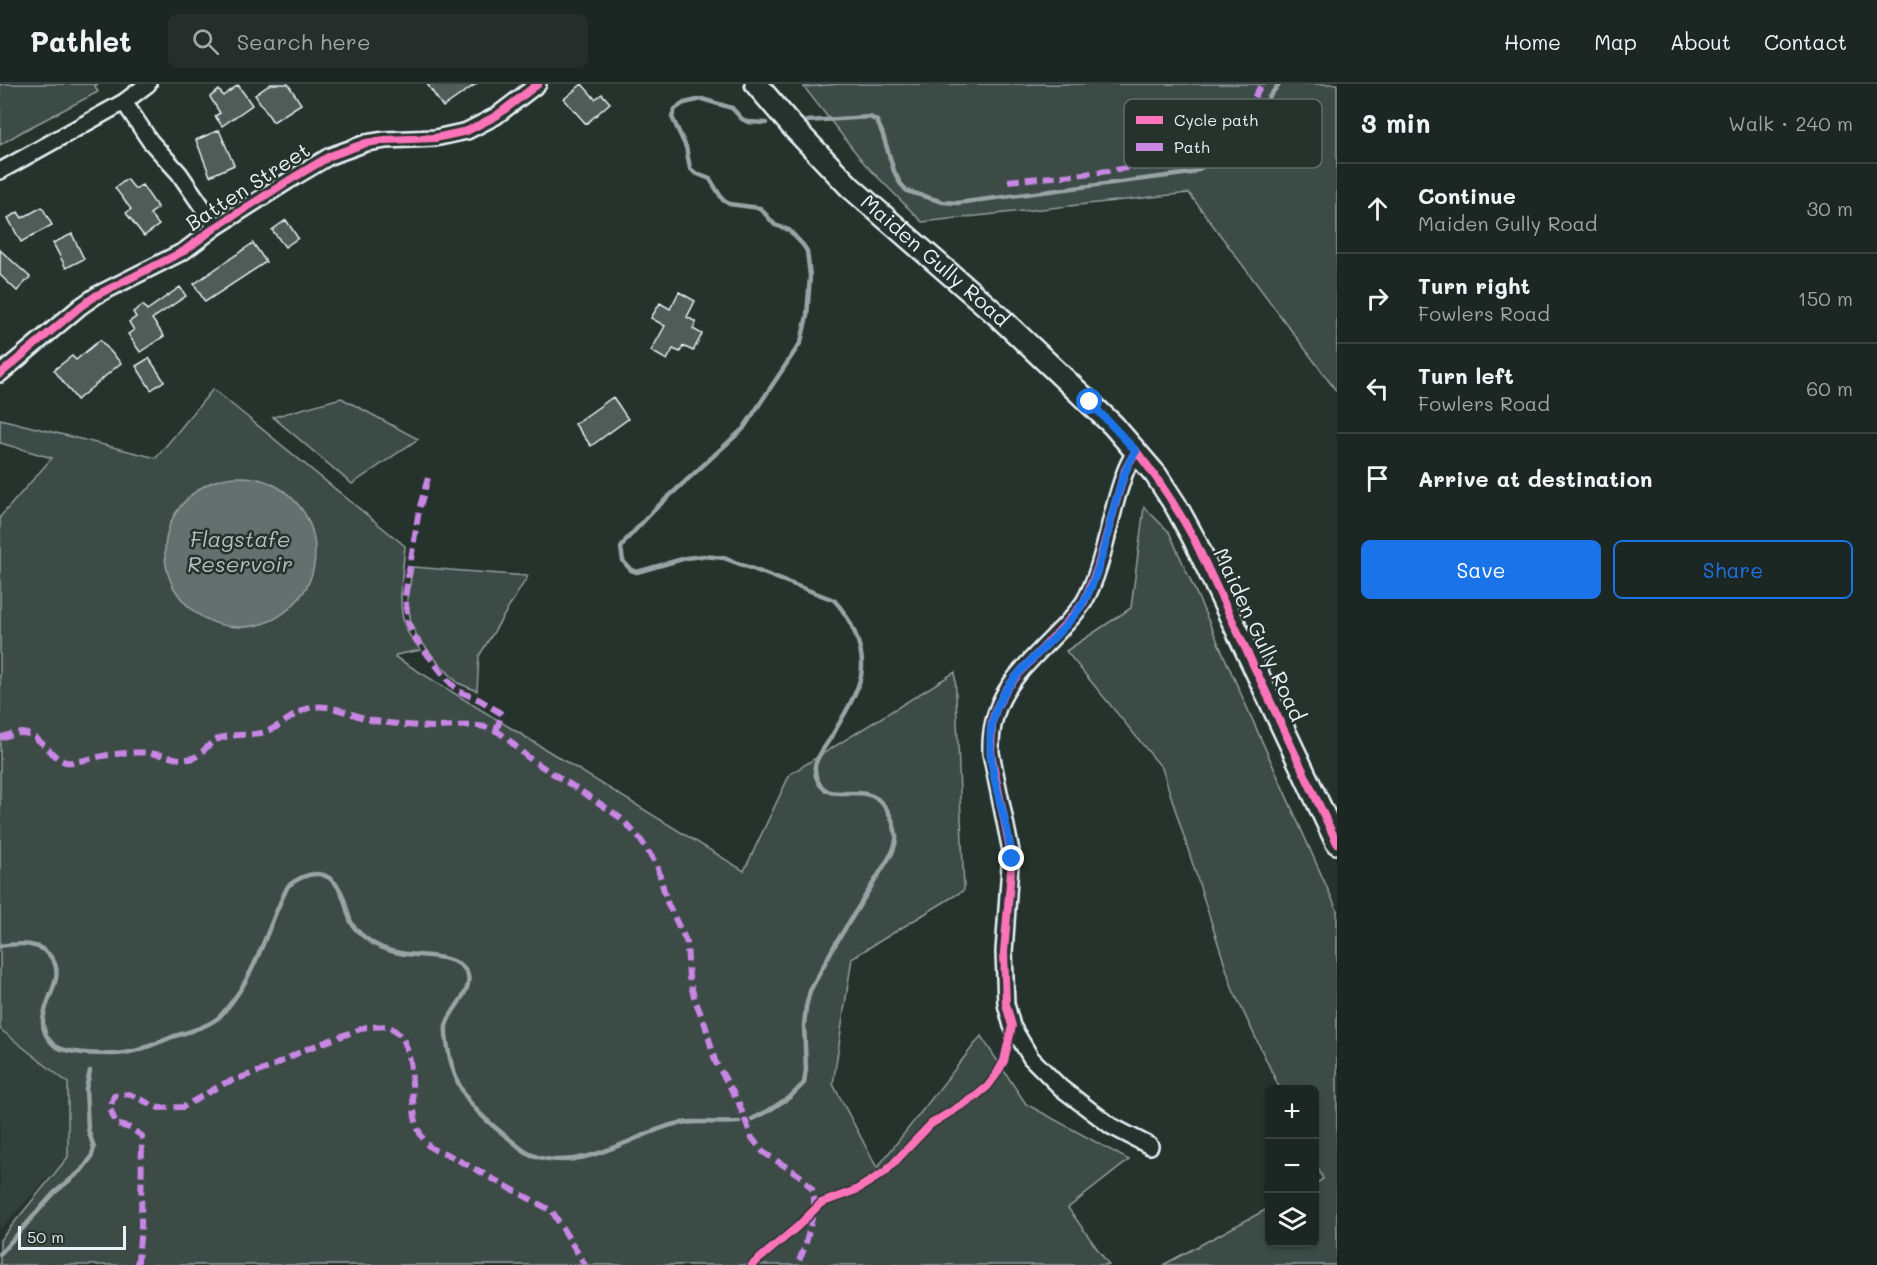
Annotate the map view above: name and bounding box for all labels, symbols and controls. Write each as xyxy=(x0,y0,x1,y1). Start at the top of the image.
search box xyxy=(168,14,588,68)
text: Pathlet xyxy=(30,23,132,59)
icon: search xyxy=(189,25,222,58)
text: Search here xyxy=(237,27,371,56)
text: Home xyxy=(1504,28,1561,55)
text: Map xyxy=(1594,28,1637,55)
text: About xyxy=(1670,28,1731,55)
text: Contact xyxy=(1764,28,1847,55)
legend xyxy=(1124,99,1322,168)
text: 3 min xyxy=(1361,106,1430,140)
text: Cycle path xyxy=(1174,109,1258,130)
text: Walk · 240 m xyxy=(1728,110,1853,136)
street label: Batten Street xyxy=(180,136,314,236)
text: Path xyxy=(1174,136,1210,157)
text: Continue xyxy=(1418,181,1516,210)
street label: Maiden Gully Road xyxy=(856,188,1016,332)
icon: ahead xyxy=(1361,192,1394,225)
text: 30 m xyxy=(1807,195,1853,221)
text: Maiden Gully Road xyxy=(1418,210,1598,236)
text: Turn right xyxy=(1418,271,1530,300)
icon: right xyxy=(1361,282,1394,315)
text: 150 m xyxy=(1798,285,1853,311)
text: Fowlers Road xyxy=(1418,300,1550,326)
text: Turn left xyxy=(1418,361,1514,390)
icon: left xyxy=(1361,372,1394,405)
text: 60 m xyxy=(1806,375,1853,401)
route start xyxy=(1076,388,1102,414)
text: Fowlers Road xyxy=(1418,390,1550,416)
icon: arrive xyxy=(1361,462,1394,495)
text: Arrive at destination xyxy=(1418,464,1653,493)
water label: Flagstafe Reservoir xyxy=(187,524,293,578)
button: Save xyxy=(1361,540,1601,599)
button: Share xyxy=(1613,540,1853,599)
street label: Maiden Gully Road xyxy=(1208,543,1312,725)
route end xyxy=(998,845,1024,871)
map controls xyxy=(1265,1085,1319,1247)
button: + xyxy=(1265,1085,1319,1139)
button: − xyxy=(1265,1139,1319,1193)
button: layers xyxy=(1265,1193,1319,1247)
scale bar xyxy=(18,1223,126,1250)
text: 50 m xyxy=(27,1226,64,1247)

